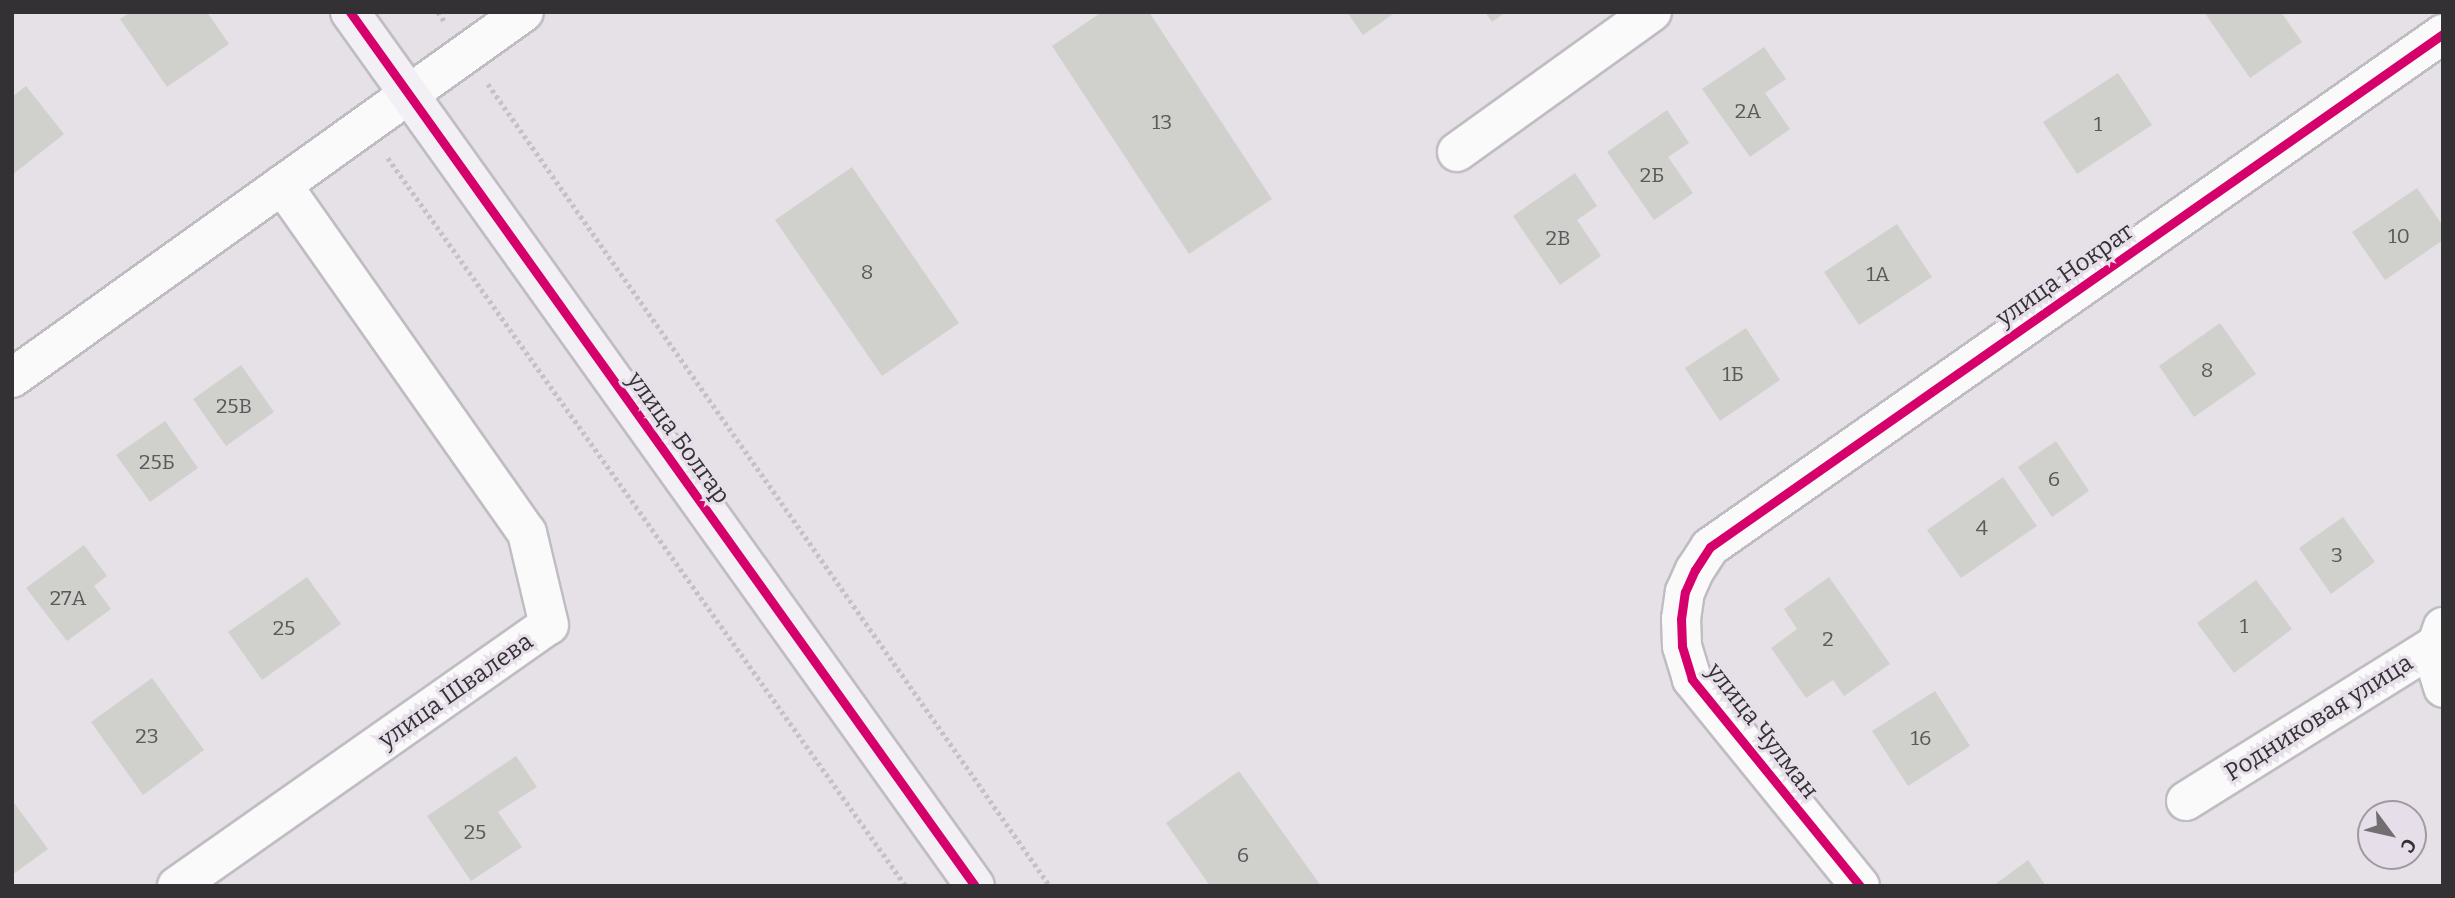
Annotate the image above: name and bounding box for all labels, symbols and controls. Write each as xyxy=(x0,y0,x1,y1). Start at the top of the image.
house number: 2А xyxy=(1735,98,1761,124)
house number: 13 xyxy=(1152,109,1172,135)
house number: 1 xyxy=(2094,111,2102,137)
house number: 2Б xyxy=(1640,162,1664,188)
street label: улица Нократ xyxy=(1991,217,2139,333)
house number: 10 xyxy=(2388,223,2410,249)
house number: 2В xyxy=(1546,225,1570,251)
house number: 8 xyxy=(861,259,873,285)
house number: 1А xyxy=(1866,261,1890,287)
house number: 8 xyxy=(2201,357,2213,383)
house number: 1Б xyxy=(1722,361,1744,387)
street label: улица Болгар xyxy=(620,366,736,510)
house number: 25В xyxy=(216,393,252,419)
house number: 25Б xyxy=(139,449,175,475)
house number: 6 xyxy=(2048,466,2060,492)
house number: 4 xyxy=(1976,515,1988,541)
house number: 3 xyxy=(2331,542,2343,568)
house number: 27А xyxy=(50,585,86,611)
house number: 1 xyxy=(2240,613,2248,639)
house number: 25 xyxy=(273,615,295,641)
house number: 2 xyxy=(1822,626,1834,652)
street label: улица Швалева xyxy=(373,627,539,755)
street label: Родниковая улица xyxy=(2220,648,2418,788)
street label: улица Чулман xyxy=(1700,657,1824,805)
house number: 23 xyxy=(135,723,159,749)
house number: 16 xyxy=(1911,725,1931,751)
north arrow xyxy=(2357,800,2427,870)
house number: 25 xyxy=(464,819,486,845)
text: С xyxy=(2395,834,2421,857)
house number: 6 xyxy=(1237,842,1249,868)

